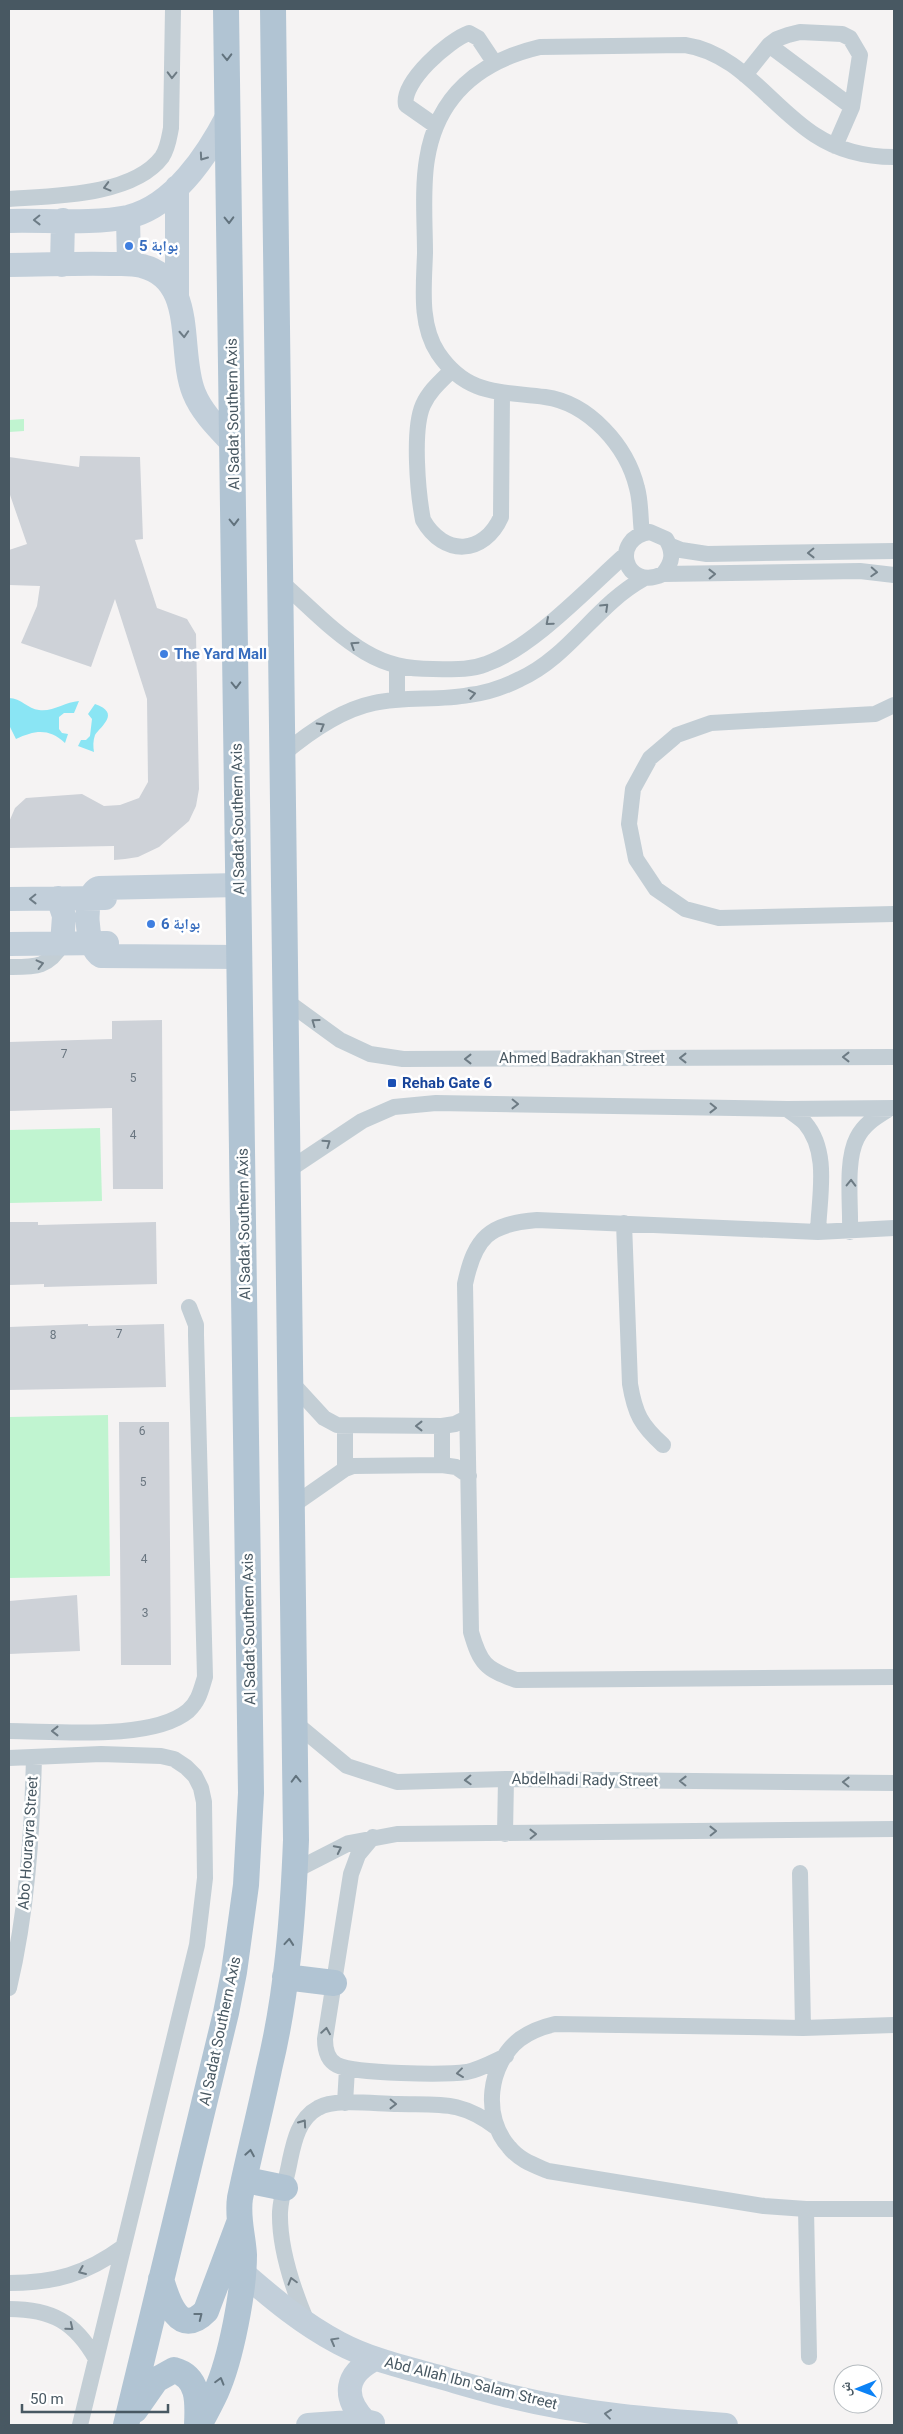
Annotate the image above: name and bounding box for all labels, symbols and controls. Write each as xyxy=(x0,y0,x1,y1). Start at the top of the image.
one-way arrow xyxy=(222,54,232,62)
one-way arrow xyxy=(167,72,177,79)
one-way arrow xyxy=(200,151,209,161)
one-way arrow xyxy=(103,182,111,192)
one-way arrow xyxy=(33,215,41,225)
one-way arrow xyxy=(224,216,235,224)
place label: بوابة 5 xyxy=(139,237,178,255)
marker: بوابة 5 xyxy=(123,240,135,252)
one-way arrow xyxy=(178,331,189,339)
street label: Al Sadat Southern Axis xyxy=(223,338,243,490)
one-way arrow xyxy=(229,519,240,527)
one-way arrow xyxy=(806,547,814,558)
one-way arrow xyxy=(871,566,879,577)
one-way arrow xyxy=(708,568,716,579)
one-way arrow xyxy=(599,604,608,613)
one-way arrow xyxy=(546,616,555,625)
one-way arrow xyxy=(351,642,360,651)
place label: The Yard Mall xyxy=(174,645,267,663)
marker: The Yard Mall xyxy=(158,648,170,660)
one-way arrow xyxy=(231,681,242,689)
one-way arrow xyxy=(468,690,477,700)
one-way arrow xyxy=(316,723,325,733)
street label: Al Sadat Southern Axis xyxy=(228,743,248,895)
one-way arrow xyxy=(29,894,36,904)
place label: بوابة 6 xyxy=(161,915,200,933)
marker: بوابة 6 xyxy=(145,918,157,930)
one-way arrow xyxy=(36,959,44,970)
one-way arrow xyxy=(311,1019,321,1028)
house number: 7 xyxy=(61,1047,68,1061)
street label: Ahmed Badrakhan Street xyxy=(499,1049,665,1067)
one-way arrow xyxy=(841,1052,849,1062)
one-way arrow xyxy=(679,1053,686,1063)
one-way arrow xyxy=(464,1054,472,1064)
house number: 5 xyxy=(130,1071,137,1085)
place label: Rehab Gate 6 xyxy=(402,1074,492,1092)
marker: Rehab Gate 6 xyxy=(386,1077,398,1089)
one-way arrow xyxy=(512,1099,520,1110)
one-way arrow xyxy=(709,1103,717,1113)
house number: 4 xyxy=(130,1128,137,1142)
one-way arrow xyxy=(322,1140,331,1149)
street label: Al Sadat Southern Axis xyxy=(234,1148,254,1300)
one-way arrow xyxy=(846,1179,856,1186)
house number: 7 xyxy=(116,1327,123,1341)
house number: 8 xyxy=(50,1328,57,1342)
one-way arrow xyxy=(415,1421,423,1431)
house number: 6 xyxy=(139,1424,146,1438)
house number: 5 xyxy=(140,1475,147,1489)
house number: 4 xyxy=(141,1552,148,1566)
street label: Al Sadat Southern Axis xyxy=(239,1553,259,1705)
house number: 3 xyxy=(142,1606,148,1620)
one-way arrow xyxy=(51,1726,59,1736)
street label: Abdelhadi Rady Street xyxy=(511,1770,659,1790)
street label: Abo Hourayra Street xyxy=(14,1775,42,1911)
one-way arrow xyxy=(291,1775,301,1783)
one-way arrow xyxy=(464,1775,472,1785)
one-way arrow xyxy=(679,1776,686,1786)
one-way arrow xyxy=(841,1777,849,1787)
one-way arrow xyxy=(710,1826,717,1836)
one-way arrow xyxy=(529,1828,537,1839)
one-way arrow xyxy=(333,1845,342,1855)
one-way arrow xyxy=(283,1937,294,1945)
street label: Al Sadat Southern Axis xyxy=(195,1955,245,2107)
one-way arrow xyxy=(321,2027,331,2036)
one-way arrow xyxy=(456,2067,465,2077)
one-way arrow xyxy=(390,2099,398,2109)
one-way arrow xyxy=(297,2119,306,2129)
one-way arrow xyxy=(244,2148,254,2157)
one-way arrow xyxy=(78,2265,87,2276)
one-way arrow xyxy=(287,2277,297,2285)
one-way arrow xyxy=(193,2313,203,2322)
one-way arrow xyxy=(65,2321,74,2330)
one-way arrow xyxy=(330,2337,339,2347)
street label: Abd Allah Ibn Salam Street xyxy=(383,2353,559,2413)
north arrow xyxy=(833,2364,883,2414)
one-way arrow xyxy=(214,2378,224,2386)
scale bar xyxy=(22,2382,169,2414)
text: ش xyxy=(837,2382,854,2397)
text: 50 m xyxy=(30,2390,64,2408)
one-way arrow xyxy=(604,2409,612,2420)

